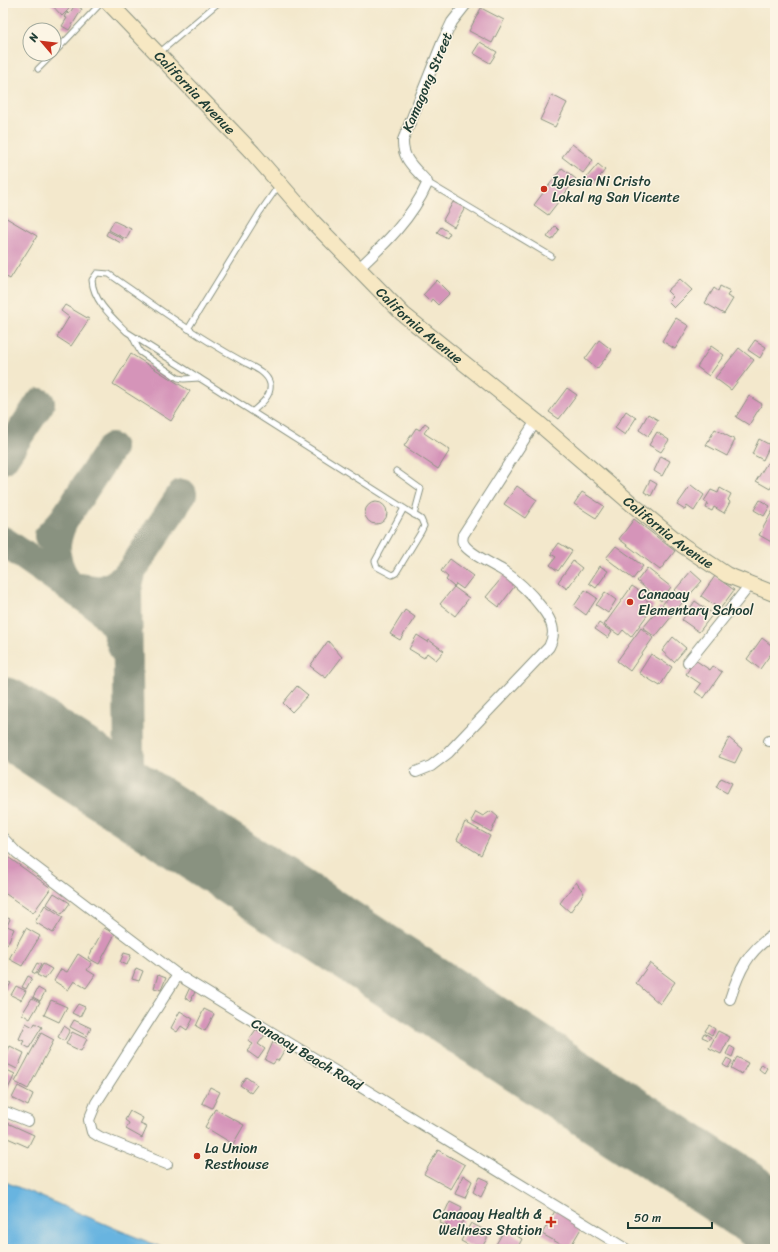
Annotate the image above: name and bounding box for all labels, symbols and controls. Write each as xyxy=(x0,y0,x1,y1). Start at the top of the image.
north arrow xyxy=(22,22,62,62)
street label: Kamagong Street xyxy=(395,28,460,136)
text: N xyxy=(23,29,44,46)
street label: California Avenue xyxy=(148,45,241,141)
place label: Iglesia Ni Cristo Lokal ng San Vicente xyxy=(551,169,680,210)
marker: Iglesia Ni Cristo Lokal ng San Vicente xyxy=(539,184,549,194)
street label: California Avenue xyxy=(369,281,469,371)
street label: California Avenue xyxy=(617,490,719,576)
place label: Canaoay Elementary School xyxy=(638,582,755,623)
marker: Canaoay Elementary School xyxy=(625,597,635,607)
street label: Canaoay Beach Road xyxy=(246,1011,369,1098)
place label: La Union Resthouse xyxy=(205,1136,269,1177)
marker: La Union Resthouse xyxy=(192,1151,202,1161)
place label: Canaoay Health & Wellness Station xyxy=(433,1202,542,1243)
scale bar xyxy=(628,1204,712,1230)
text: 50 m xyxy=(634,1207,661,1229)
marker: Canaoay Health & Wellness Station xyxy=(545,1216,557,1228)

